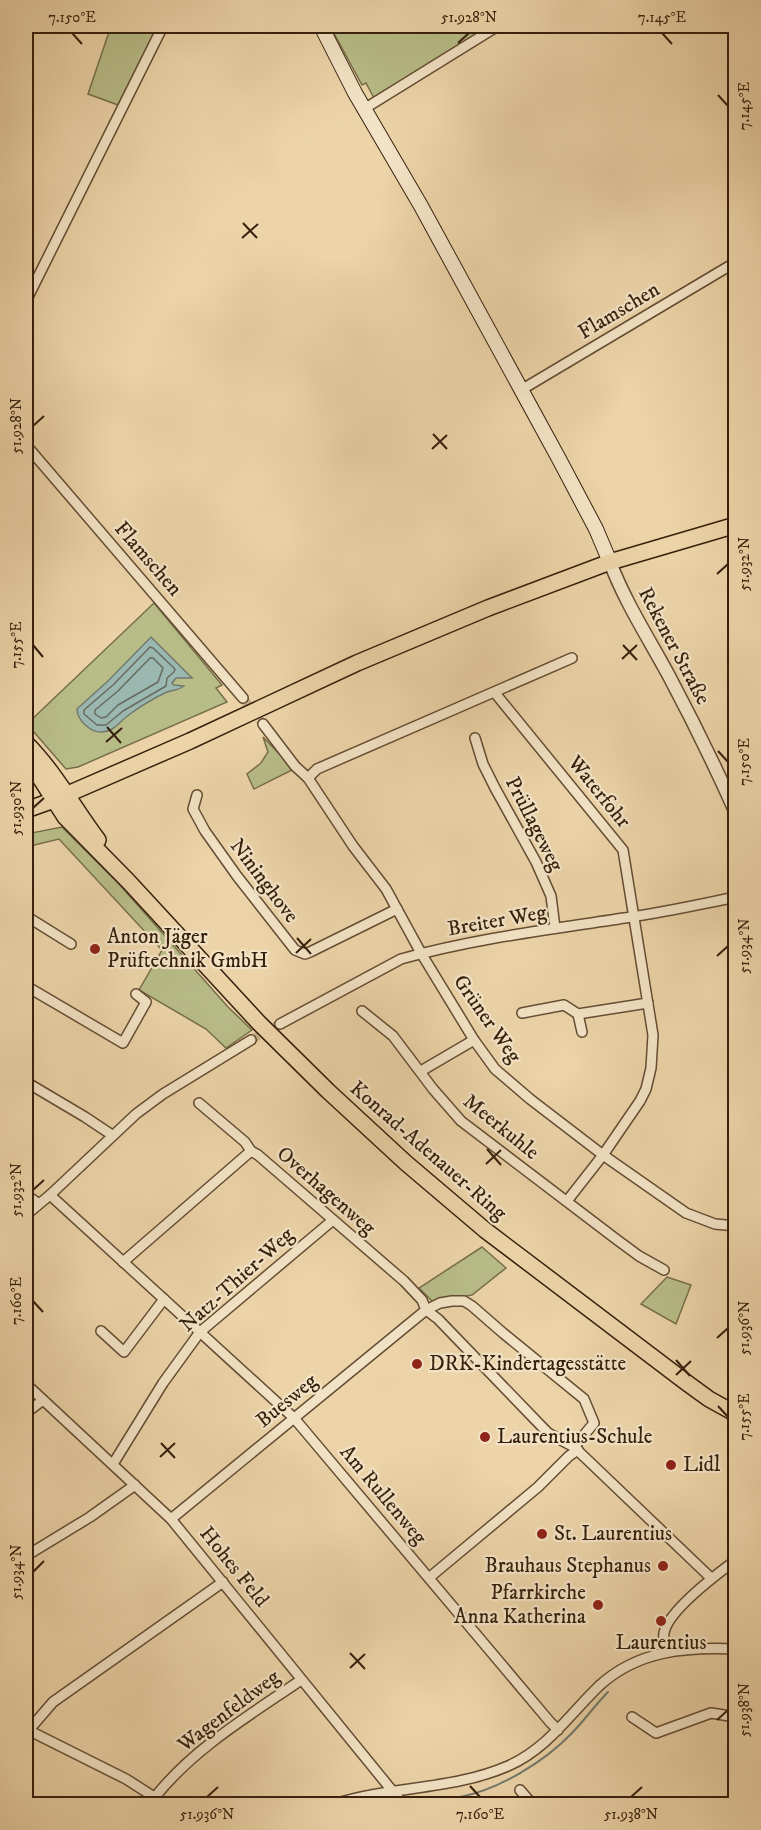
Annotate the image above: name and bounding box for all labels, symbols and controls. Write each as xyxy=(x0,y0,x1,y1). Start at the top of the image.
text: 7.150°E xyxy=(48,8,96,27)
text: 51.928°N xyxy=(441,8,497,27)
text: 7.145°E xyxy=(638,8,687,27)
text: 7.145°E xyxy=(735,81,754,130)
street label: Flamschen xyxy=(573,277,665,345)
text: 51.928°N xyxy=(7,398,26,454)
street label: Flamschen xyxy=(108,516,188,602)
text: 51.932°N xyxy=(735,537,754,591)
street label: Rekener Straße xyxy=(632,583,716,709)
text: 7.155°E xyxy=(7,621,26,669)
text: 7.150°E xyxy=(735,738,754,786)
street label: Waterfohr xyxy=(561,750,636,834)
street label: Prüllageweg xyxy=(499,772,569,876)
text: 51.930°N xyxy=(7,781,26,835)
street label: Nininghove xyxy=(224,834,304,928)
street label: Breiter Weg xyxy=(446,899,549,942)
text: 51.934°N xyxy=(735,918,754,974)
place label: Anton Jäger Prüftechnik GmbH xyxy=(107,924,268,974)
marker: Anton Jäger Prüftechnik GmbH xyxy=(88,942,102,956)
street label: Grüner Weg xyxy=(447,970,527,1069)
street label: Konrad-Adenauer-Ring xyxy=(344,1076,512,1227)
street label: Meerkuhle xyxy=(458,1088,545,1166)
street label: Overhagenweg xyxy=(271,1141,381,1242)
text: 51.932°N xyxy=(7,1163,26,1217)
street label: Natz-Thier-Weg xyxy=(175,1221,300,1338)
text: 7.160°E xyxy=(7,1277,26,1325)
text: 51.936°N xyxy=(735,1301,754,1355)
place label: DRK-Kindertagesstätte xyxy=(429,1351,626,1377)
marker: DRK-Kindertagesstätte xyxy=(410,1357,424,1371)
street label: Buesweg xyxy=(251,1368,324,1434)
text: 7.155°E xyxy=(735,1393,754,1441)
place label: Laurentius-Schule xyxy=(497,1424,653,1450)
marker: Laurentius-Schule xyxy=(478,1430,492,1444)
street label: Am Rullenweg xyxy=(334,1440,433,1551)
place label: Lidl xyxy=(683,1452,721,1478)
marker: Lidl xyxy=(664,1458,678,1472)
street label: Hohes Feld xyxy=(194,1521,275,1613)
place label: St. Laurentius xyxy=(554,1521,672,1547)
marker: St. Laurentius xyxy=(535,1527,549,1541)
text: 51.934°N xyxy=(7,1544,26,1600)
place label: Brauhaus Stephanus xyxy=(485,1553,651,1579)
marker: Brauhaus Stephanus xyxy=(656,1559,670,1573)
place label: Pfarrkirche Anna Katherina xyxy=(454,1580,586,1630)
marker: Pfarrkirche Anna Katherina xyxy=(591,1598,605,1612)
marker: Laurentius xyxy=(654,1614,668,1628)
place label: Laurentius xyxy=(616,1630,706,1656)
street label: Wagenfeldweg xyxy=(172,1664,286,1758)
text: 51.938°N xyxy=(735,1683,754,1737)
text: 51.936°N xyxy=(180,1805,234,1824)
text: 7.160°E xyxy=(456,1805,504,1824)
text: 51.938°N xyxy=(604,1805,658,1824)

